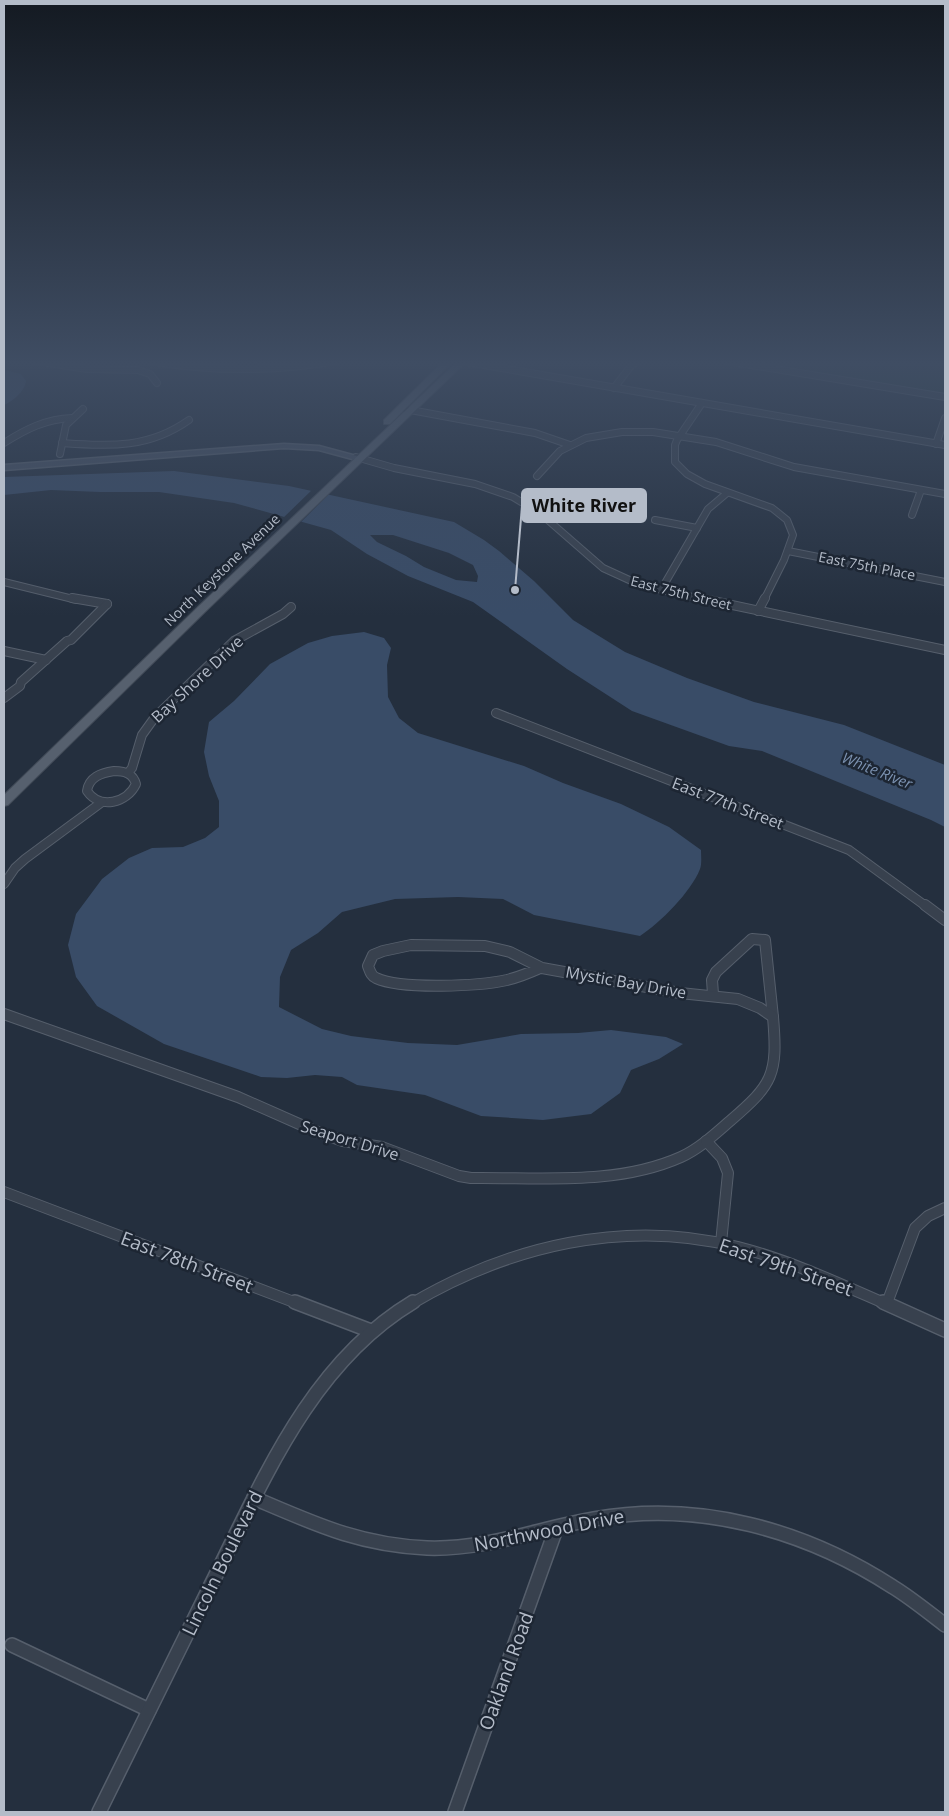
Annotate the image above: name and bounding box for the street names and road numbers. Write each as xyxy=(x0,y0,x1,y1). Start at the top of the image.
street label: North Keystone Avenue xyxy=(160,509,284,630)
street label: East 75th Place xyxy=(817,547,917,584)
street label: East 75th Street xyxy=(629,571,733,614)
street label: Bay Shore Drive xyxy=(146,631,248,727)
street label: East 77th Street xyxy=(669,772,787,835)
street label: Mystic Bay Drive xyxy=(564,961,688,1003)
street label: Seaport Drive xyxy=(298,1115,402,1165)
street label: East 78th Street xyxy=(117,1225,257,1299)
street label: East 79th Street xyxy=(716,1232,857,1302)
street label: Lincoln Boulevard xyxy=(176,1486,268,1640)
street label: Northwood Drive xyxy=(472,1503,626,1557)
street label: Oakland Road xyxy=(473,1608,539,1734)

